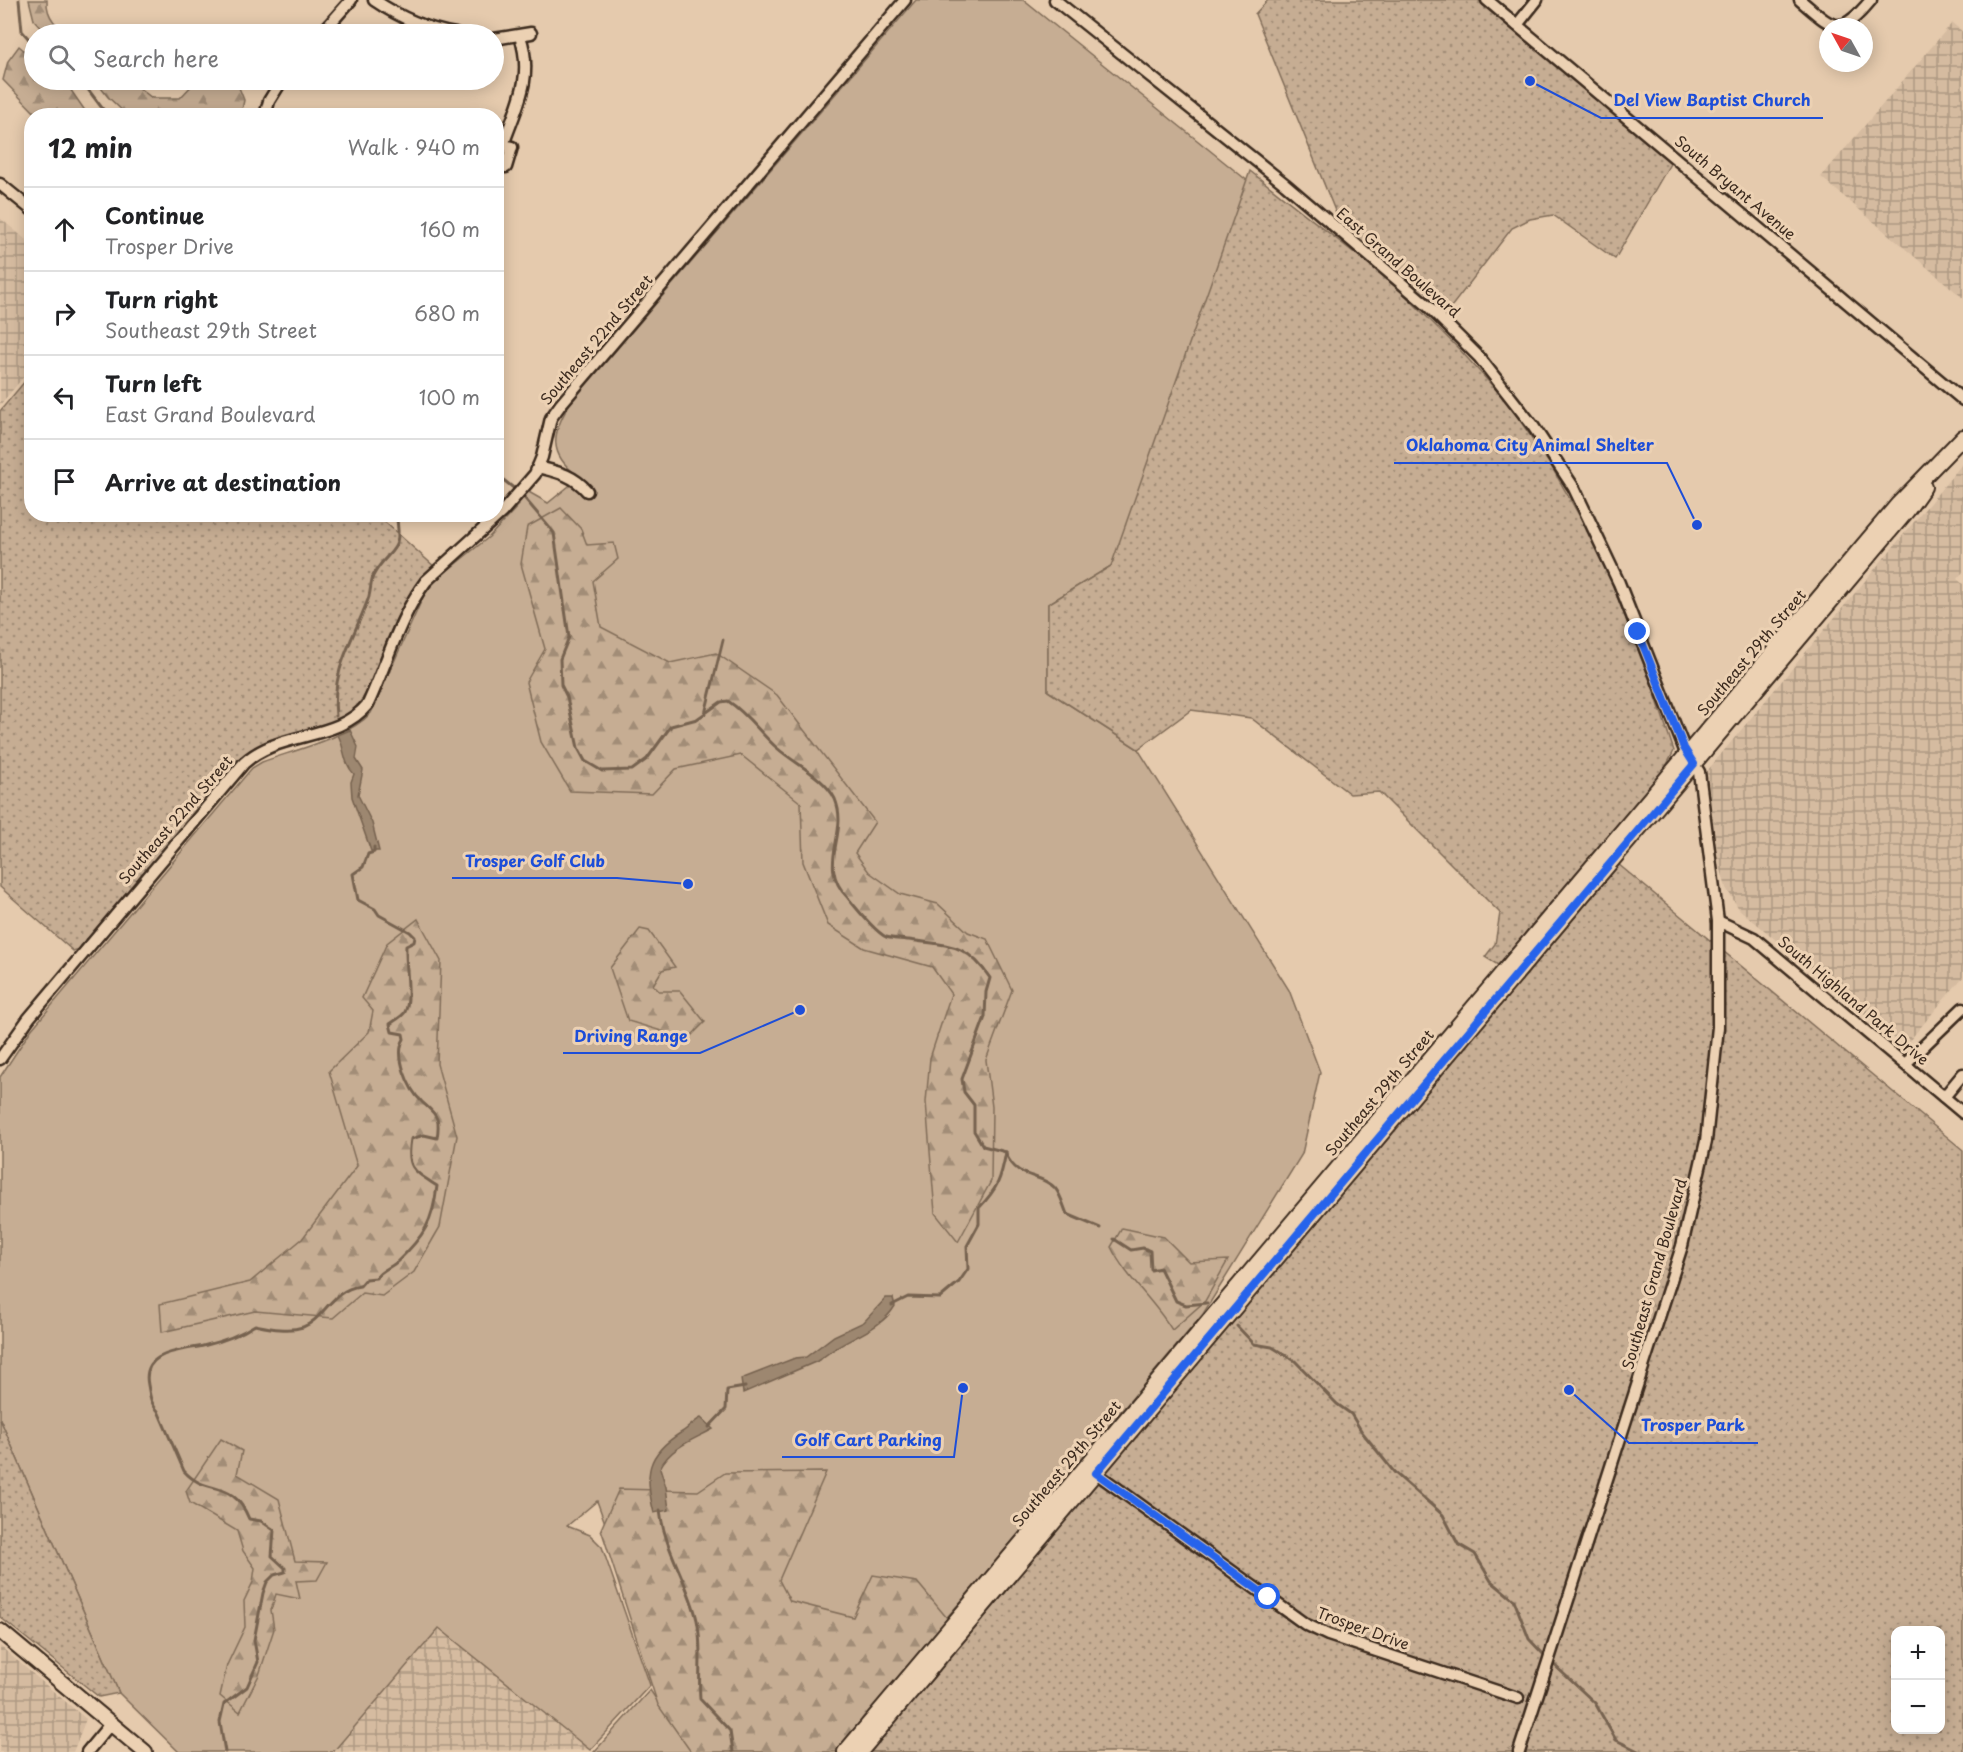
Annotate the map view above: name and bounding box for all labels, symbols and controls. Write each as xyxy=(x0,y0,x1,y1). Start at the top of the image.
north arrow xyxy=(1819,18,1873,72)
search box xyxy=(24,24,504,90)
icon: search xyxy=(45,41,78,74)
text: Search here xyxy=(93,41,219,74)
callout: Del View Baptist Church xyxy=(1601,84,1823,118)
text: Del View Baptist Church xyxy=(1613,87,1811,111)
text: 12 min xyxy=(48,128,133,167)
street label: South Bryant Avenue xyxy=(1670,129,1802,245)
text: Walk · 940 m xyxy=(348,132,480,162)
text: Continue xyxy=(105,198,204,231)
street label: East Grand Boulevard xyxy=(1332,201,1466,322)
icon: ahead xyxy=(48,213,81,246)
text: 160 m xyxy=(420,214,480,244)
text: Trosper Drive xyxy=(105,231,234,261)
street label: Southeast 22nd Street xyxy=(534,269,657,409)
text: Turn right xyxy=(105,282,218,315)
icon: right xyxy=(48,297,81,330)
text: 680 m xyxy=(414,298,480,328)
text: Southeast 29th Street xyxy=(105,315,317,345)
text: Turn left xyxy=(105,366,202,399)
icon: left xyxy=(48,381,81,414)
text: 100 m xyxy=(419,382,480,412)
text: East Grand Boulevard xyxy=(105,399,316,429)
callout: Oklahoma City Animal Shelter xyxy=(1394,429,1667,463)
text: Oklahoma City Animal Shelter xyxy=(1406,432,1655,456)
icon: arrive xyxy=(48,465,81,498)
text: Arrive at destination xyxy=(105,465,341,498)
street label: Southeast 29th Street xyxy=(1691,584,1811,720)
route end xyxy=(1624,618,1650,644)
street label: Southeast 22nd Street xyxy=(112,750,237,888)
callout: Trosper Golf Club xyxy=(452,844,617,878)
text: Trosper Golf Club xyxy=(465,848,605,872)
street label: South Highland Park Drive xyxy=(1774,930,1934,1070)
callout: Driving Range xyxy=(563,1019,700,1053)
text: Driving Range xyxy=(574,1023,688,1047)
street label: Southeast 29th Street xyxy=(1319,1024,1439,1160)
street label: Southeast Grand Boulevard xyxy=(1615,1175,1692,1372)
street label: Southeast 29th Street xyxy=(1006,1395,1126,1531)
callout: Trosper Park xyxy=(1629,1409,1758,1443)
text: Trosper Park xyxy=(1641,1412,1745,1436)
callout: Golf Cart Parking xyxy=(782,1423,954,1457)
text: Golf Cart Parking xyxy=(794,1427,942,1451)
route start xyxy=(1254,1583,1280,1609)
street label: Trosper Drive xyxy=(1314,1600,1413,1655)
map controls xyxy=(1891,1626,1945,1734)
button: + xyxy=(1891,1626,1945,1680)
button: − xyxy=(1891,1680,1945,1734)

